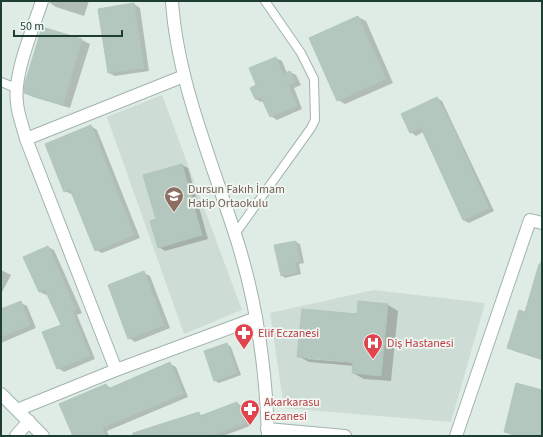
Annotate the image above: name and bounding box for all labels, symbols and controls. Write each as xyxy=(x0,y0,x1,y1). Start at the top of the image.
scale bar xyxy=(14,12,122,38)
text: 50 m xyxy=(20,18,44,35)
place label: Dursun Fakıh İmam Hatip Ortaokulu xyxy=(188,181,285,212)
school or university icon: Dursun Fakıh İmam Hatip Ortaokulu xyxy=(163,185,185,213)
pharmacy icon: Elif Eczanesi xyxy=(233,322,255,350)
place label: Elif Eczanesi xyxy=(258,325,319,342)
hospital icon: Diş Hastanesi xyxy=(362,332,384,360)
place label: Diş Hastanesi xyxy=(387,335,454,352)
place label: Akarkarasu Eczanesi xyxy=(264,394,320,425)
pharmacy icon: Akarkarasu Eczanesi xyxy=(239,398,261,426)

